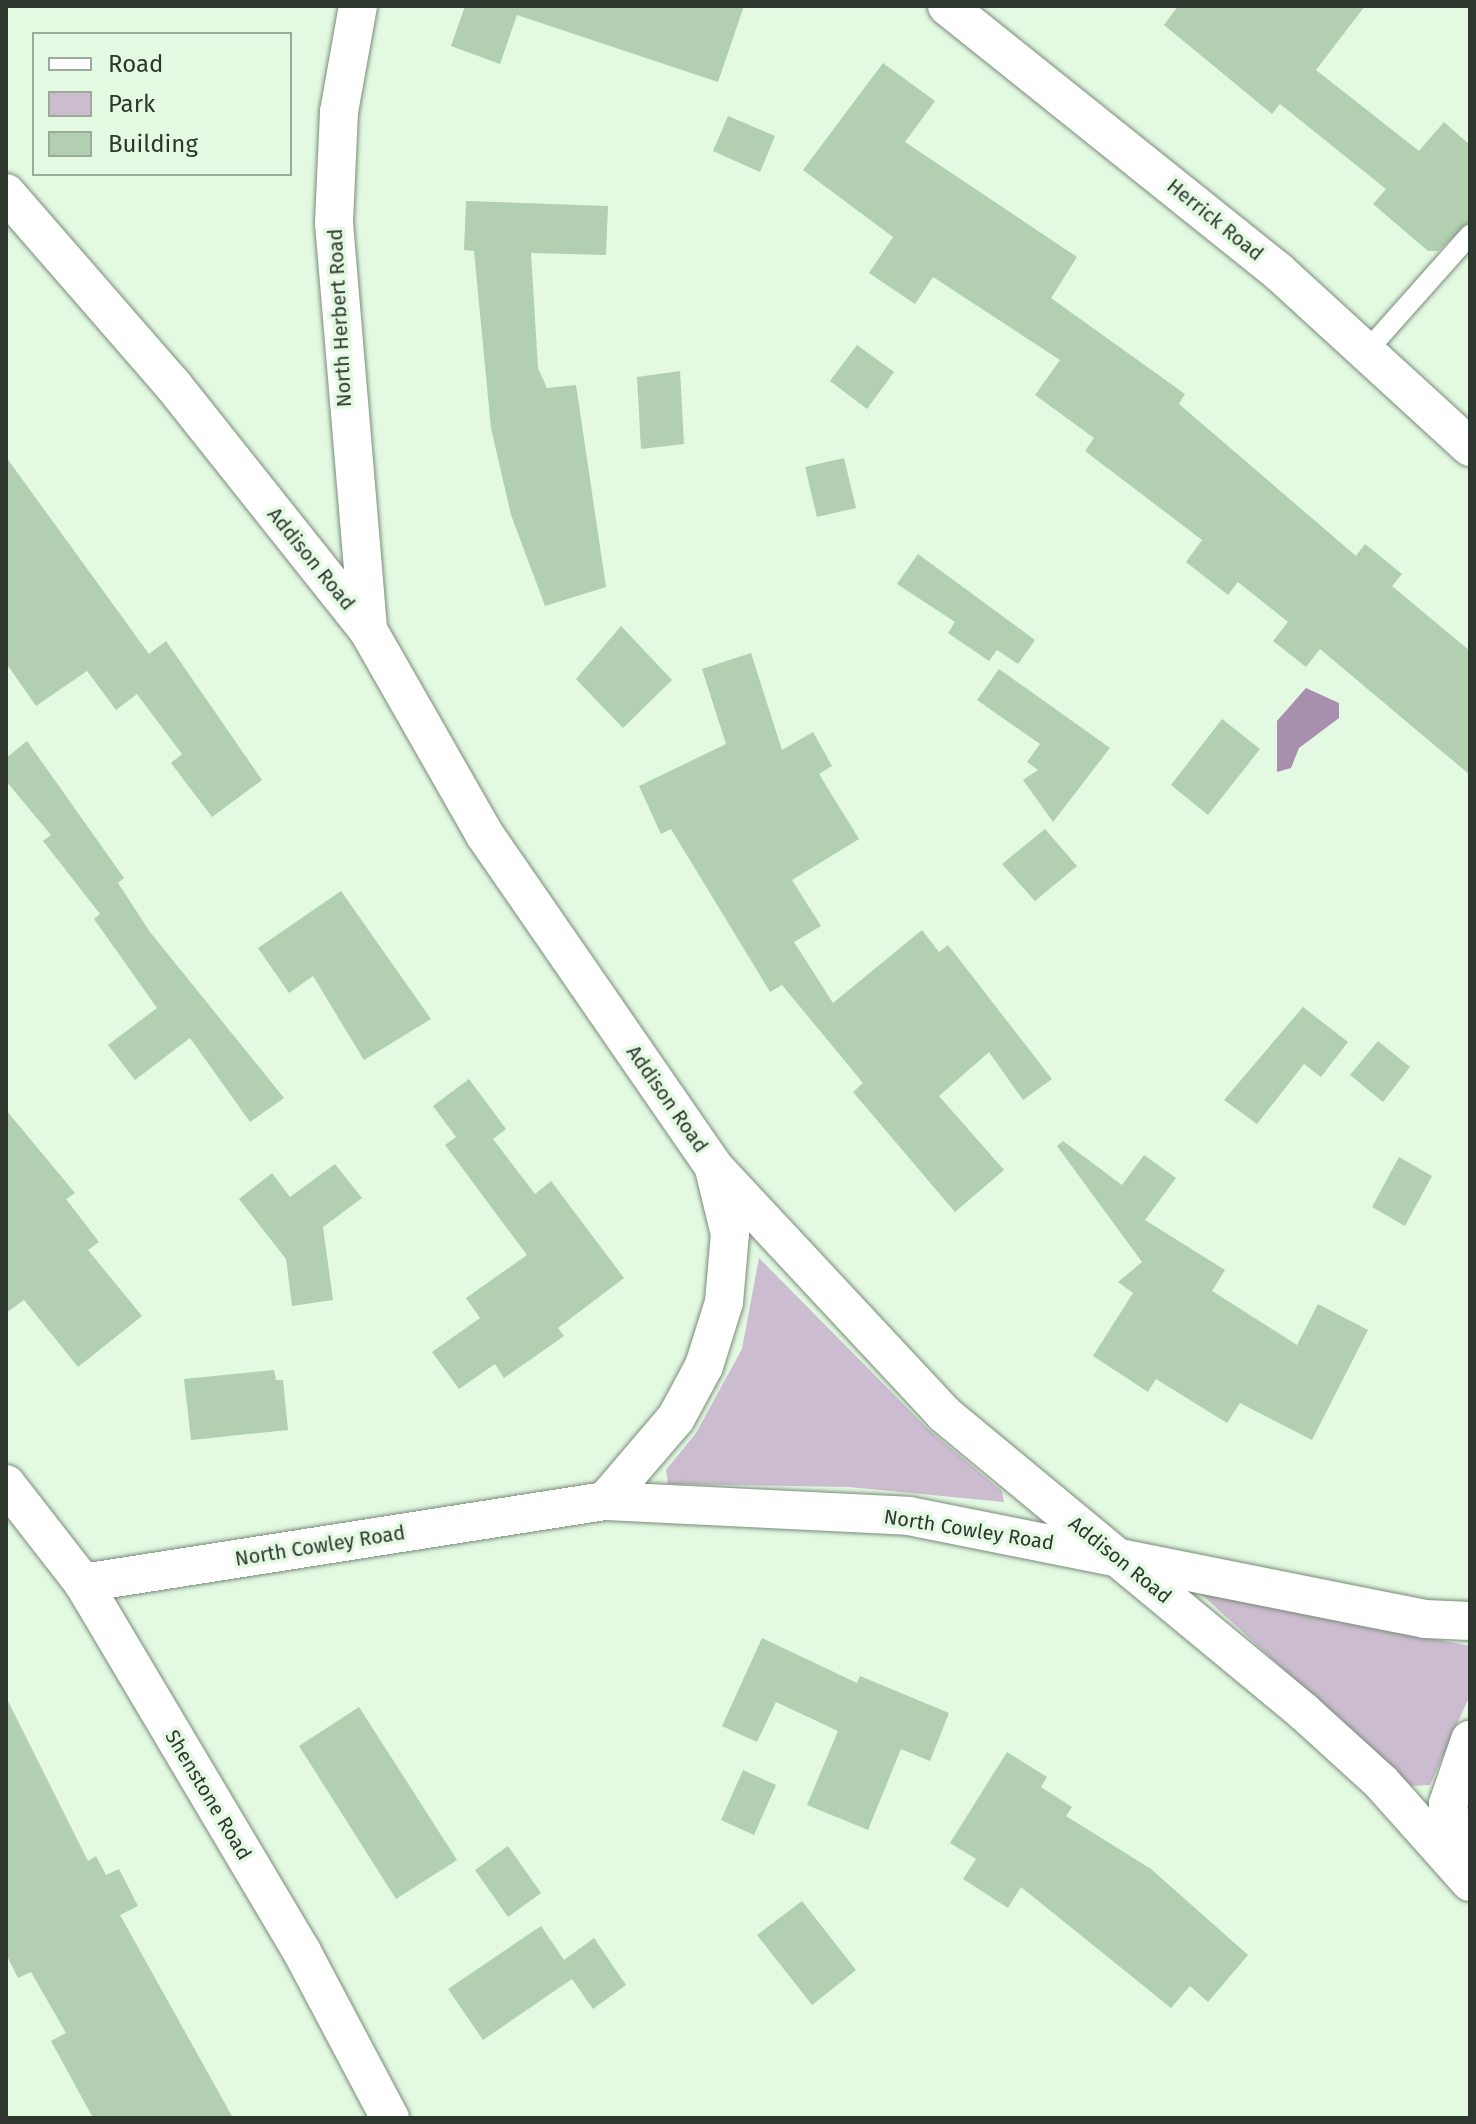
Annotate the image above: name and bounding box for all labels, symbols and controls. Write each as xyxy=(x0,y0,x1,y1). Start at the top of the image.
legend xyxy=(32,32,292,176)
text: Road xyxy=(108,50,163,78)
text: Park xyxy=(108,90,155,118)
text: Building xyxy=(108,130,198,158)
street label: Herrick Road xyxy=(1162,174,1268,266)
street label: North Herbert Road xyxy=(323,228,357,408)
street label: Addison Road xyxy=(262,503,360,615)
street label: Addison Road xyxy=(621,1041,713,1157)
street label: North Cowley Road xyxy=(882,1505,1056,1555)
street label: Addison Road xyxy=(1064,1511,1176,1609)
street label: North Cowley Road xyxy=(233,1521,407,1571)
street label: Shenstone Road xyxy=(160,1726,256,1864)

